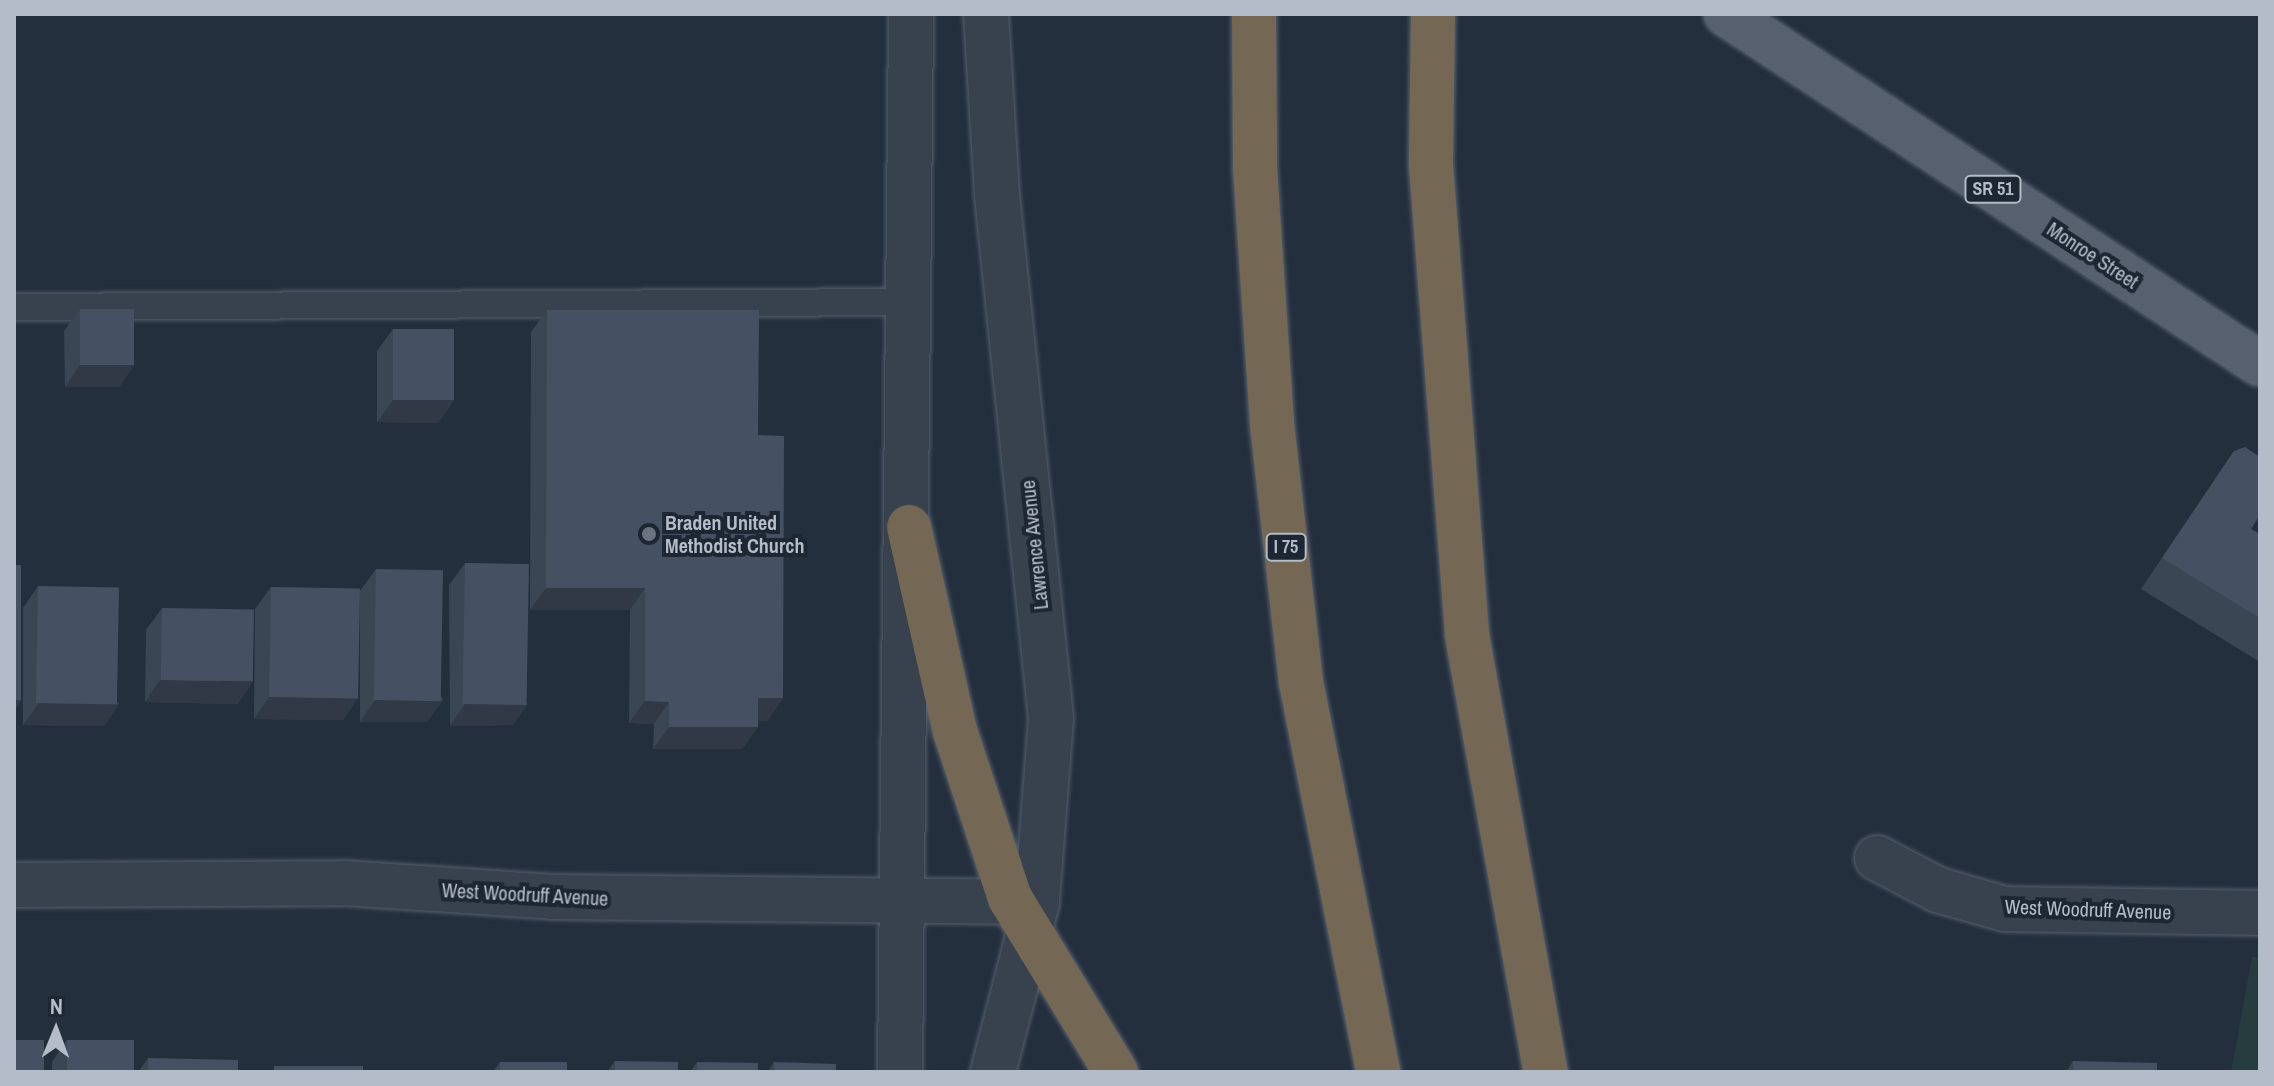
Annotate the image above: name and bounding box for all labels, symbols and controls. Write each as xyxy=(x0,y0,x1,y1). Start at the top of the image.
road number: SR 51 xyxy=(1963,175,2023,203)
street label: Monroe Street xyxy=(2043,217,2143,293)
street label: Lawrence Avenue xyxy=(1015,479,1053,611)
place label: Braden United Methodist Church xyxy=(665,510,804,557)
marker: Braden United Methodist Church xyxy=(640,525,658,543)
road number: I 75 xyxy=(1264,533,1308,561)
street label: West Woodruff Avenue xyxy=(441,878,609,910)
street label: West Woodruff Avenue xyxy=(2004,894,2172,924)
north arrow xyxy=(16,990,96,1070)
text: N xyxy=(50,991,63,1021)

